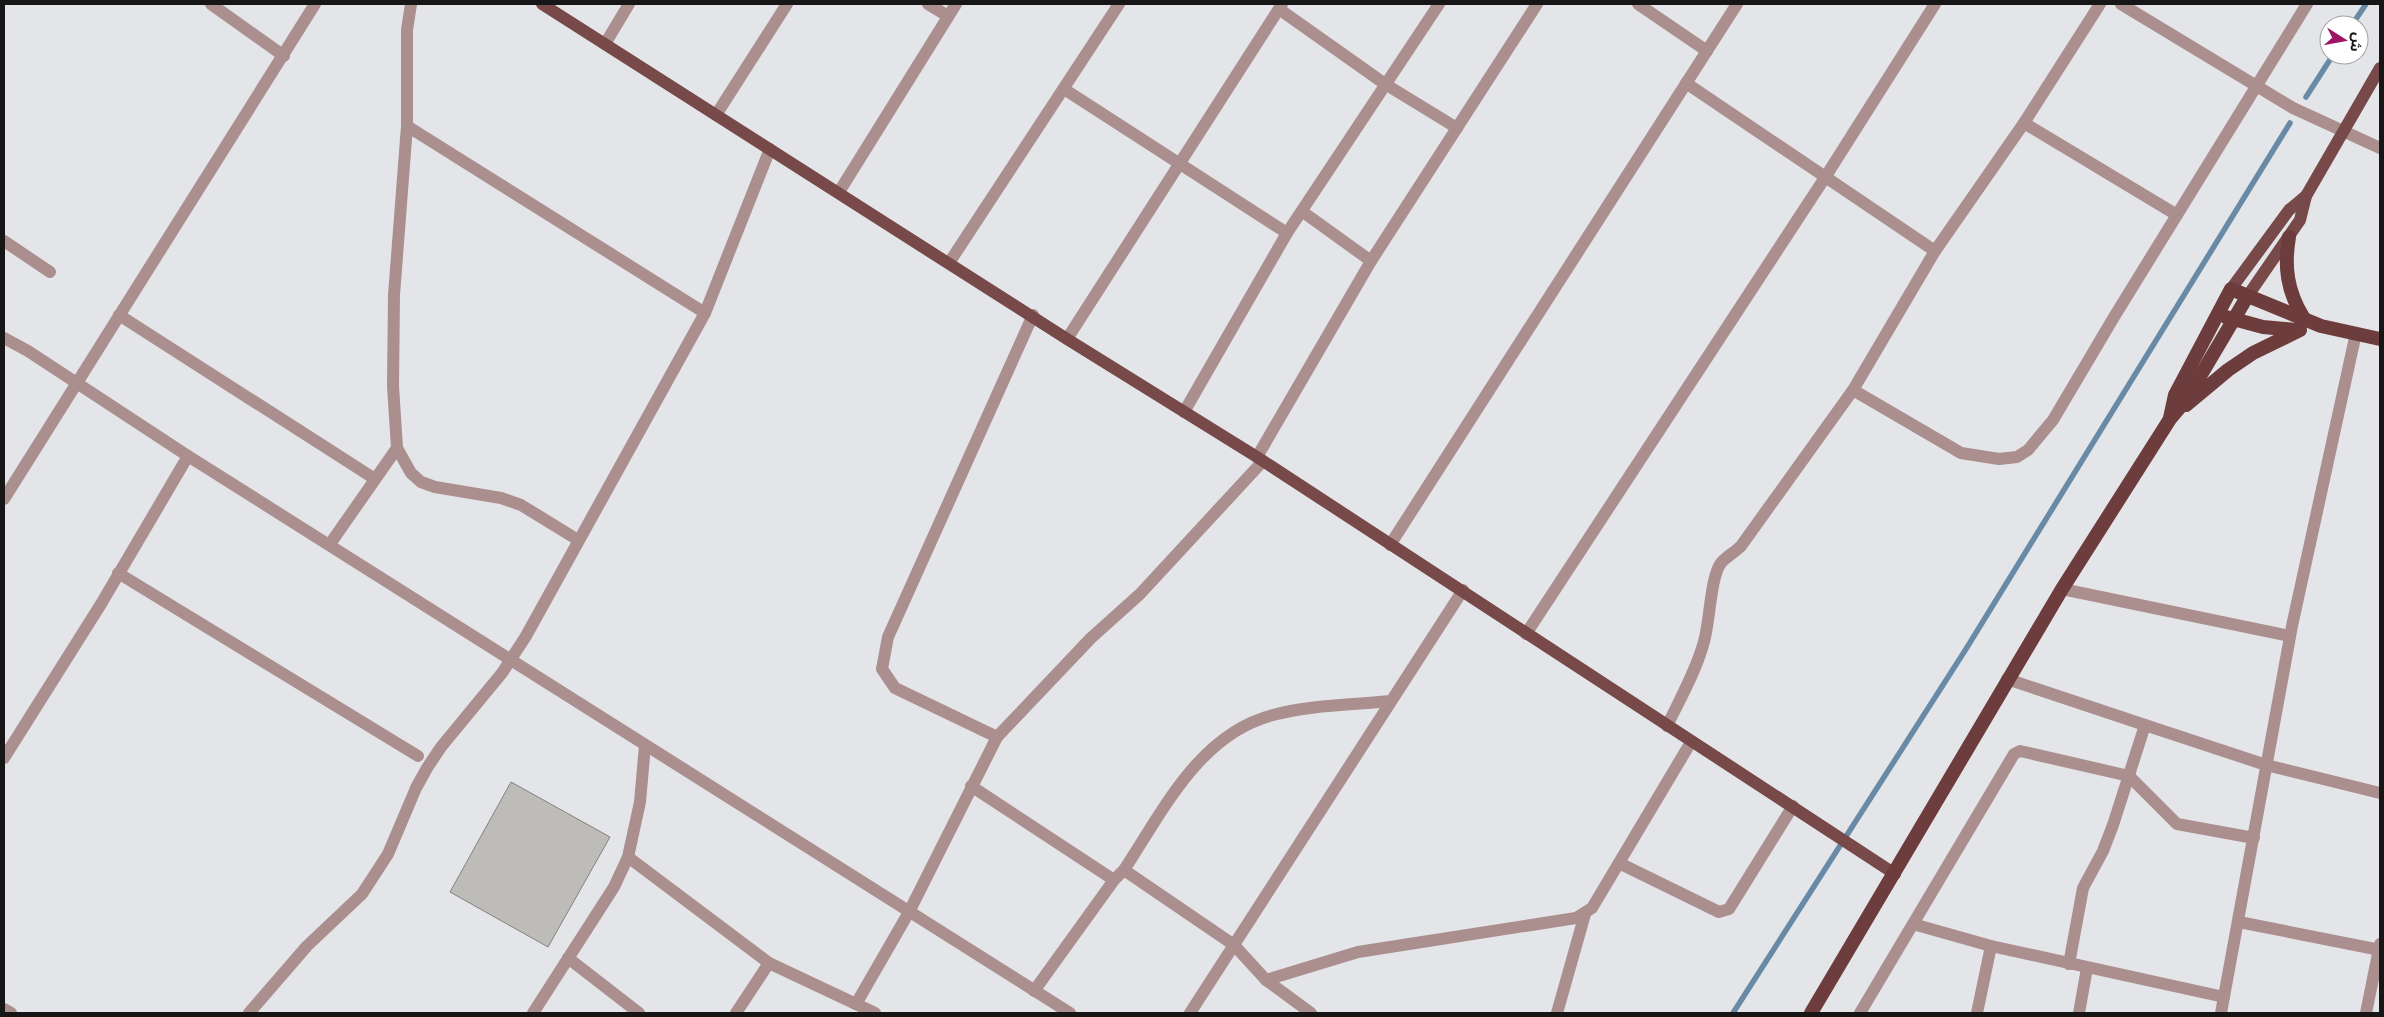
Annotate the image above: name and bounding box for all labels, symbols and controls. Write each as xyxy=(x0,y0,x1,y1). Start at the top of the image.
north arrow xyxy=(2319,15,2369,65)
text: ش xyxy=(2347,32,2365,53)

